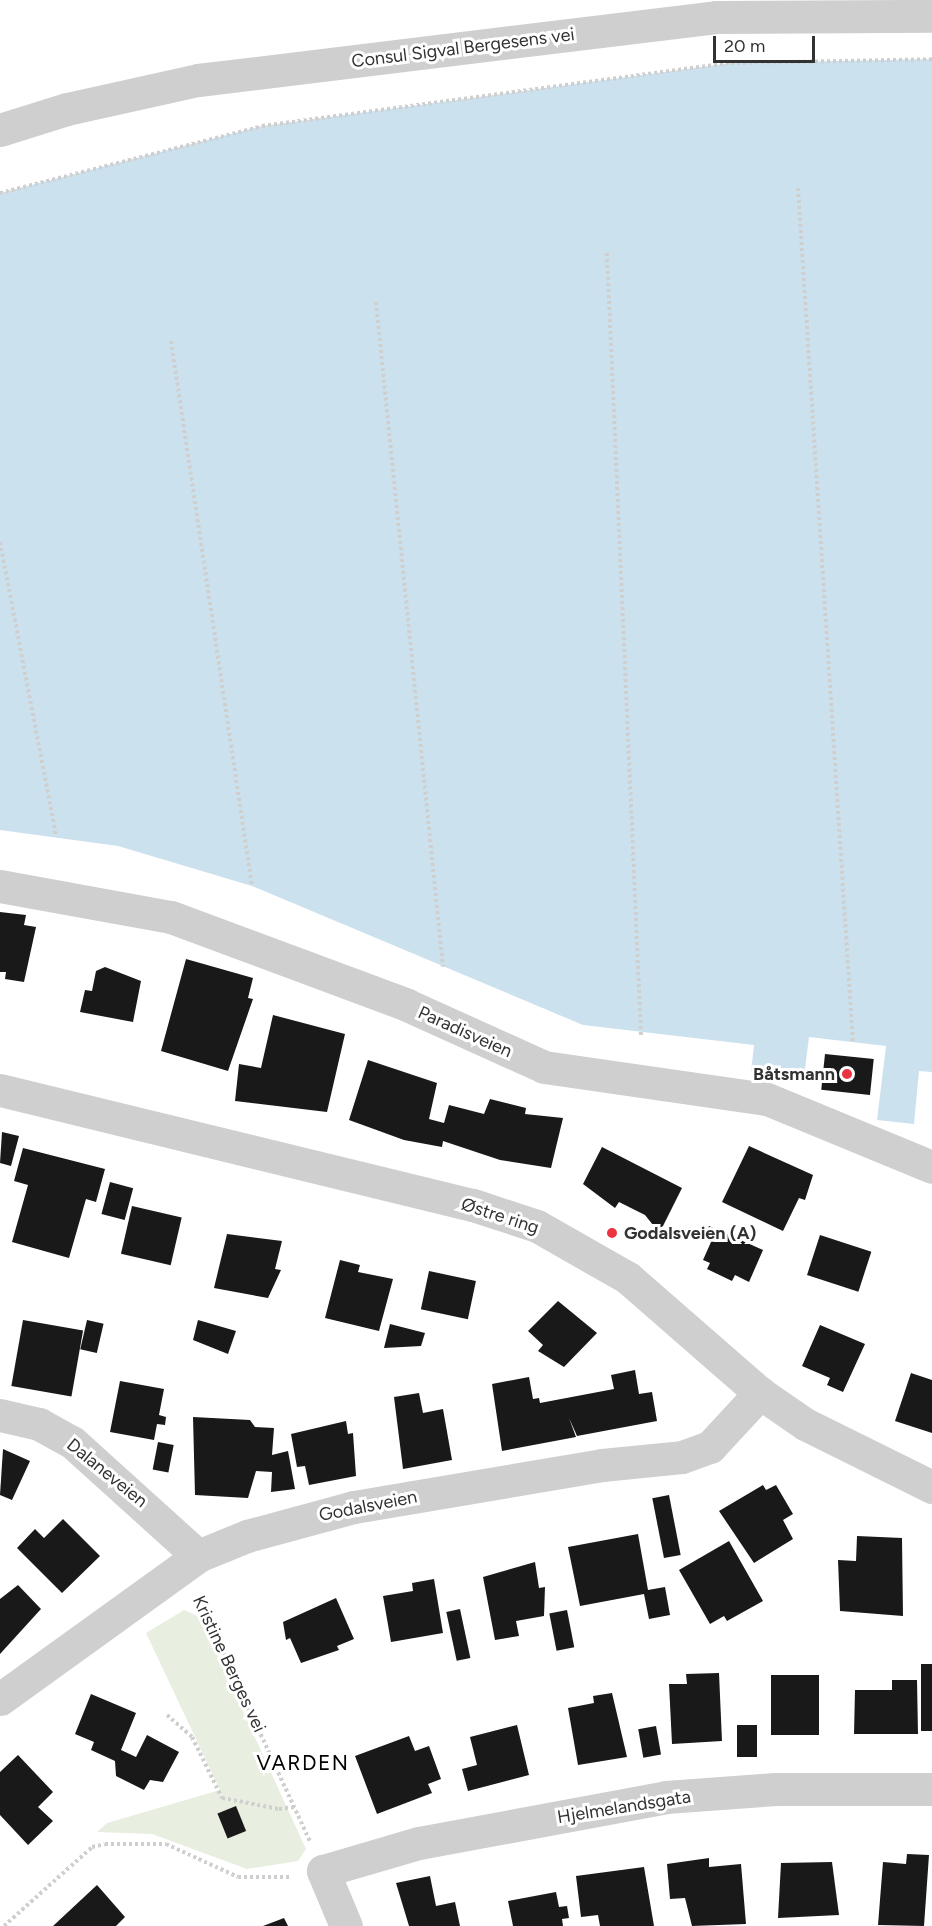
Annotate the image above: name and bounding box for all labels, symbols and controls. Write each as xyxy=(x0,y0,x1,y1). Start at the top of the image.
street label: Consul Sigval Bergesens vei xyxy=(350,24,576,72)
scale bar xyxy=(716,24,818,62)
text: 20 m xyxy=(724,35,765,57)
street label: Paradisveien xyxy=(415,1002,515,1062)
place label: Båtsmann xyxy=(753,1063,835,1085)
marker: Båtsmann xyxy=(840,1067,854,1081)
street label: Østre ring xyxy=(458,1193,542,1239)
place label: Godalsveien (A) xyxy=(624,1222,756,1244)
marker: Godalsveien (A) xyxy=(605,1226,619,1240)
street label: Dalaneveien xyxy=(62,1434,152,1512)
street label: Godalsveien xyxy=(317,1486,419,1526)
street label: Kristine Berges vei xyxy=(188,1592,270,1736)
district label: VARDEN xyxy=(256,1750,350,1776)
street label: Hjelmelandsgata xyxy=(556,1786,692,1828)

